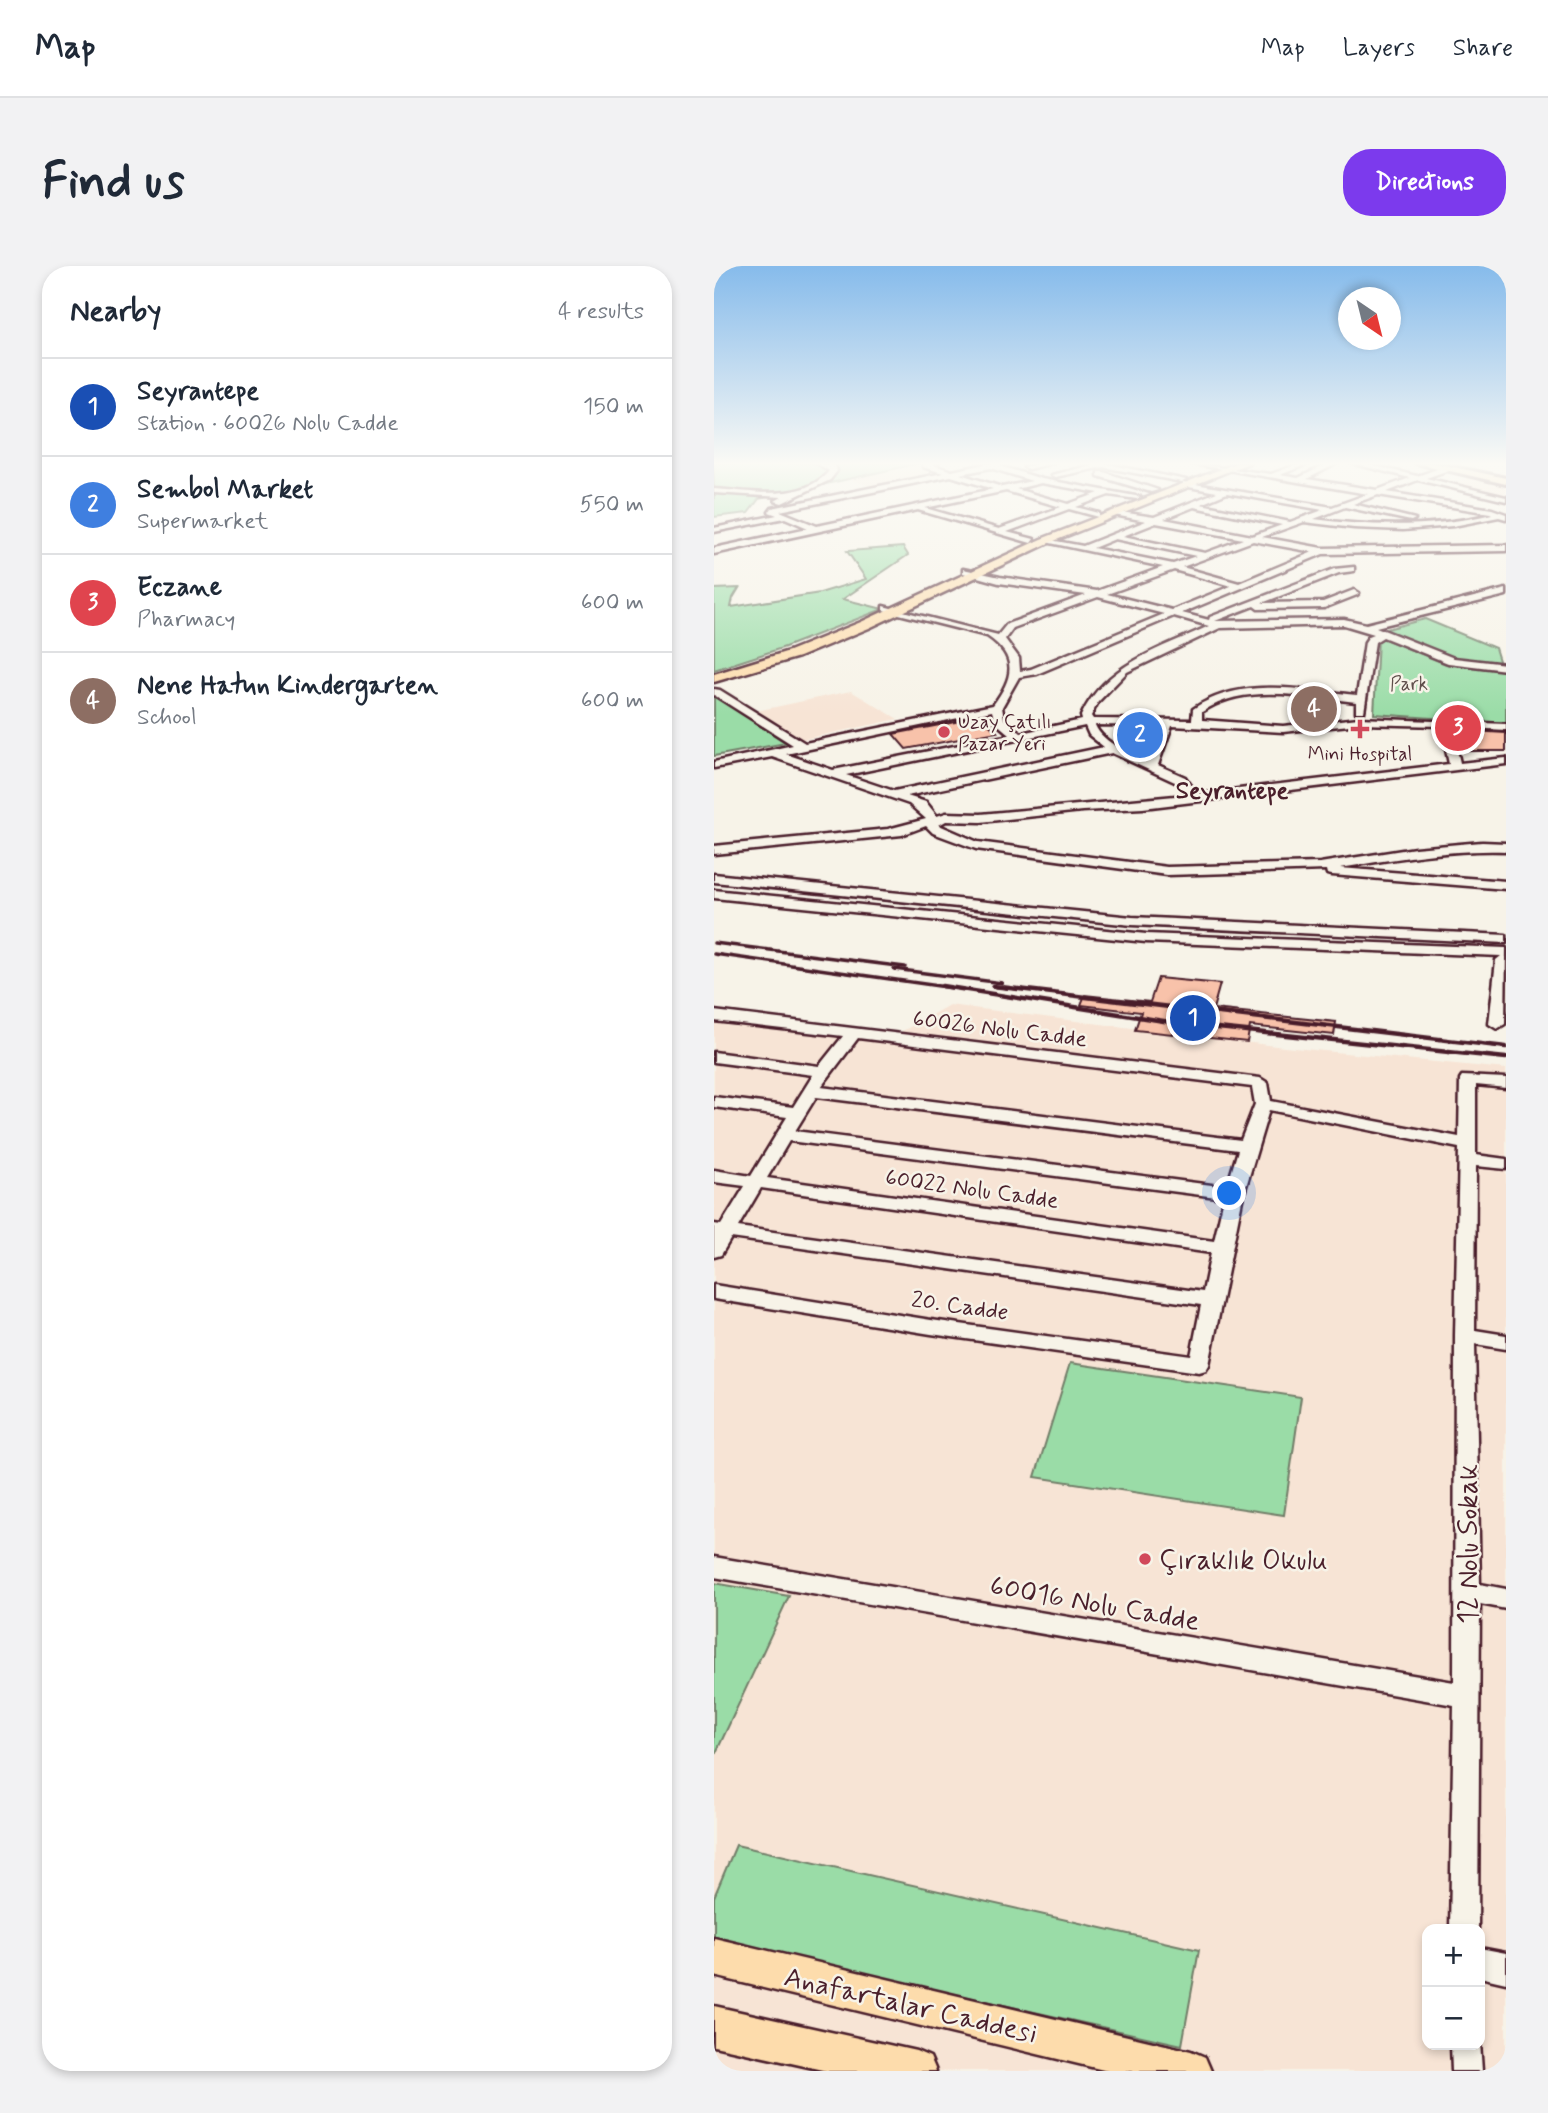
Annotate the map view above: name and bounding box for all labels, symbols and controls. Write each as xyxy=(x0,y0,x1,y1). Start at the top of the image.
text: Map xyxy=(35,26,95,70)
text: Map xyxy=(1261,33,1305,64)
text: Layers xyxy=(1343,33,1415,64)
text: Share xyxy=(1453,33,1513,64)
button: Directions xyxy=(1343,149,1506,216)
text: Find us xyxy=(42,150,185,215)
north arrow xyxy=(1338,287,1401,350)
text: Nearby xyxy=(70,292,161,331)
text: 4 results xyxy=(558,297,644,327)
text: Seyrantepe xyxy=(137,375,259,409)
text: 1 xyxy=(88,392,98,422)
text: 150 m xyxy=(583,392,644,422)
text: Station · 60026 Nolu Cadde xyxy=(137,409,398,439)
text: Sembol Market xyxy=(137,473,313,507)
text: 2 xyxy=(87,490,99,520)
text: 550 m xyxy=(580,490,644,520)
text: Supermarket xyxy=(137,507,268,537)
text: Eczane xyxy=(137,571,222,605)
text: 3 xyxy=(88,588,98,618)
text: 600 m xyxy=(581,588,644,618)
text: Pharmacy xyxy=(137,605,235,635)
text: Nene Hatun Kindergarten xyxy=(137,669,438,703)
park label: Park xyxy=(1390,672,1428,697)
pin: 4 xyxy=(1291,683,1337,735)
text: 4 xyxy=(86,686,100,716)
text: 600 m xyxy=(581,686,644,716)
pin: 3 xyxy=(1435,702,1481,754)
text: School xyxy=(137,703,197,733)
pin: 2 xyxy=(1117,709,1163,761)
place label: Uzay Çatılı Pazar Yeri xyxy=(958,710,1052,757)
marker: Mini Hospital xyxy=(1350,719,1370,739)
marker: Uzay Çatılı Pazar Yeri xyxy=(936,724,952,740)
place label: Mini Hospital xyxy=(1308,742,1412,767)
district label: Seyrantepe xyxy=(1176,776,1288,807)
pin: 1 xyxy=(1170,992,1216,1044)
street label: 60026 Nolu Cadde xyxy=(911,1004,1089,1056)
street label: 60022 Nolu Cadde xyxy=(883,1163,1060,1217)
your location xyxy=(1212,1176,1246,1210)
street label: 20. Cadde xyxy=(909,1285,1010,1329)
street label: 12 Nolu Sokak xyxy=(1451,1464,1488,1624)
place label: Çıraklık Okulu xyxy=(1159,1543,1327,1580)
marker: Çıraklık Okulu xyxy=(1137,1551,1153,1567)
street label: 60016 Nolu Cadde xyxy=(987,1568,1202,1641)
map controls xyxy=(1422,1924,1485,2050)
button: + xyxy=(1422,1924,1485,1987)
street label: Anafartalar Caddesi xyxy=(780,1959,1041,2054)
button: − xyxy=(1422,1987,1485,2050)

